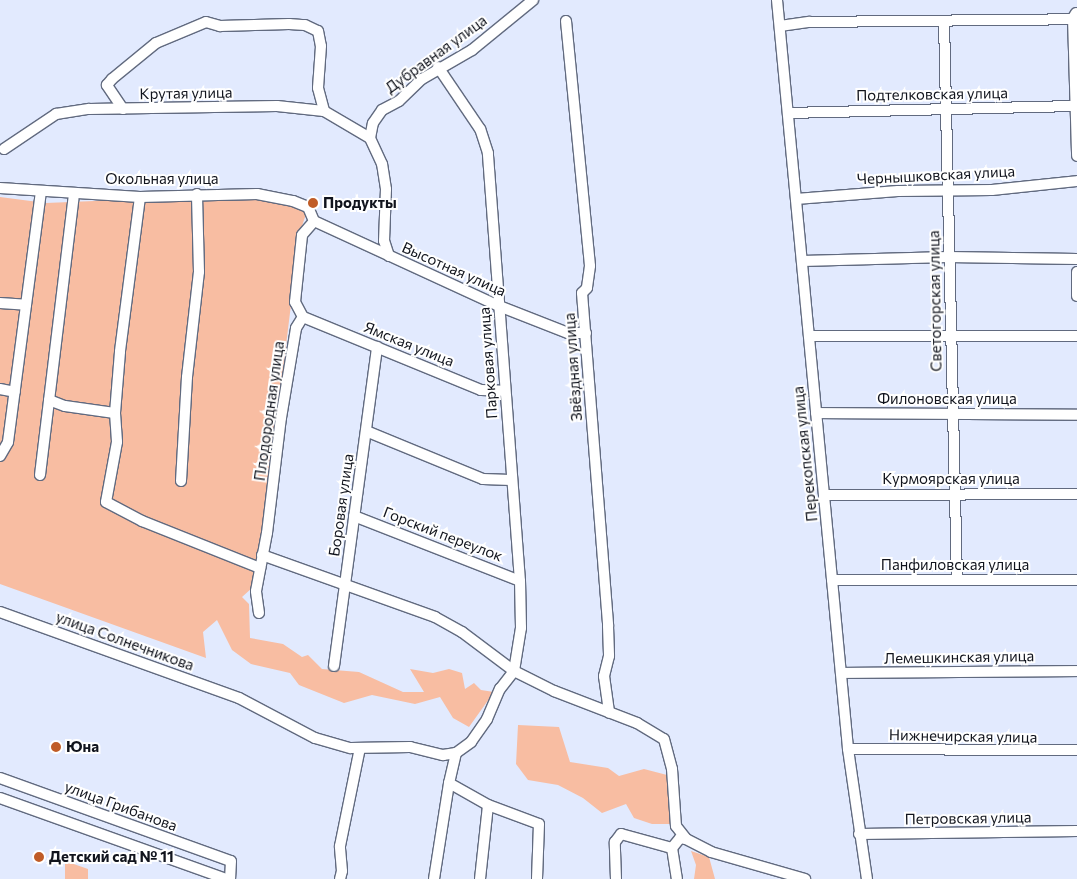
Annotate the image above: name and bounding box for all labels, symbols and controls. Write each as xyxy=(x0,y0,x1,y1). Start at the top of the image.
street label: Дубравная улица xyxy=(382,11,490,97)
street label: Крутая улица xyxy=(139,83,233,103)
street label: Подтелковская улица xyxy=(856,84,1008,104)
street label: Чернышковская улица xyxy=(856,162,1016,188)
street label: Окольная улица xyxy=(105,170,219,188)
place label: Продукты xyxy=(323,194,397,212)
marker: Продукты xyxy=(307,197,319,209)
street label: Светогорская улица xyxy=(925,230,945,372)
street label: Высотная улица xyxy=(399,238,509,300)
street label: Парковая улица xyxy=(475,307,501,419)
street label: Звёздная улица xyxy=(560,312,586,422)
street label: Ямская улица xyxy=(361,318,457,370)
street label: Плодородная улица xyxy=(250,340,288,482)
street label: Перекопская улица xyxy=(789,385,821,523)
street label: Филоновская улица xyxy=(877,390,1017,408)
street label: Боровая улица xyxy=(325,452,357,558)
street label: Курмоярская улица xyxy=(882,470,1020,488)
street label: Горский переулок xyxy=(381,503,505,565)
street label: Панфиловская улица xyxy=(881,556,1029,574)
street label: улица Солнечникова xyxy=(53,608,197,674)
street label: Лемешкинская улица xyxy=(884,647,1034,667)
street label: Нижнечирская улица xyxy=(889,726,1037,746)
place label: Юна xyxy=(66,738,99,756)
marker: Юна xyxy=(50,741,62,753)
street label: улица Грибанова xyxy=(62,777,180,835)
street label: Петровская улица xyxy=(904,808,1032,828)
place label: Детский сад № 11 xyxy=(49,848,174,866)
marker: Детский сад № 11 xyxy=(33,851,45,863)

